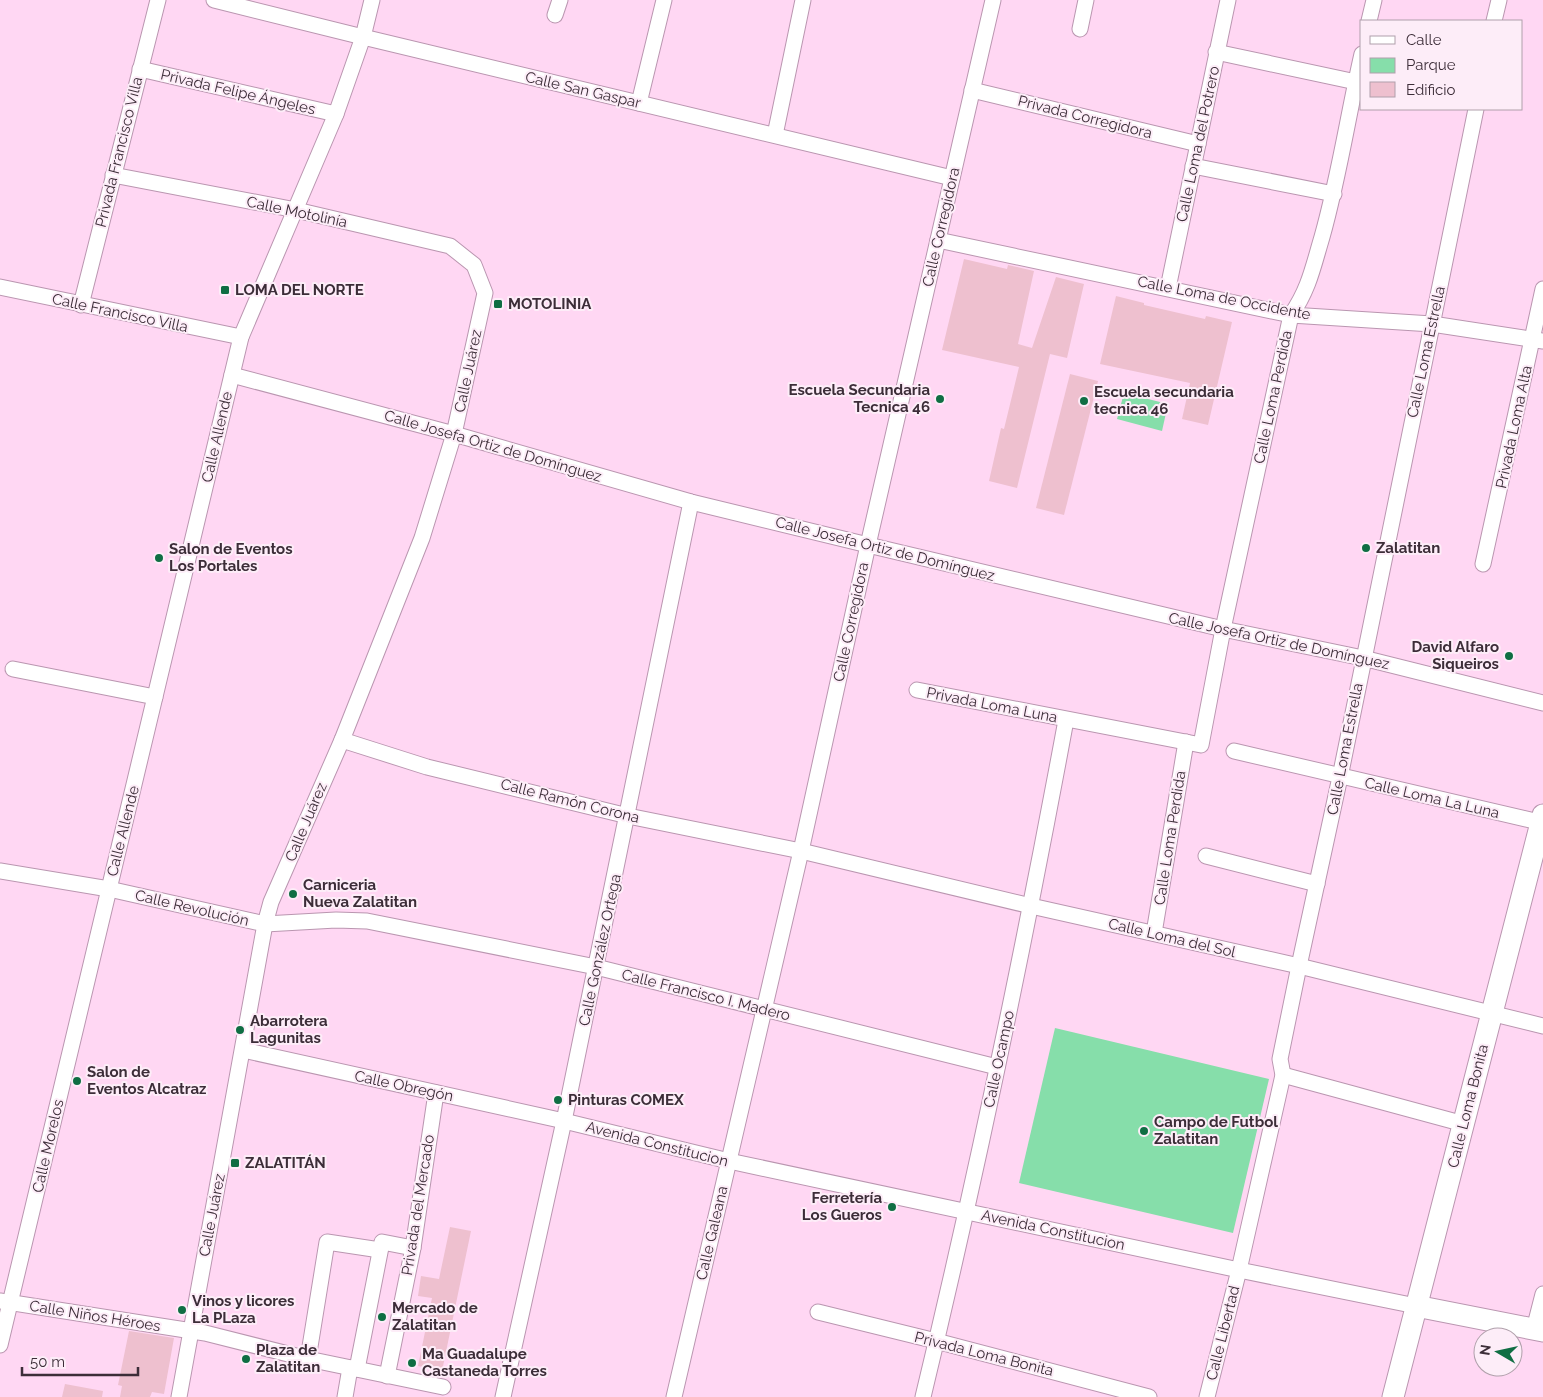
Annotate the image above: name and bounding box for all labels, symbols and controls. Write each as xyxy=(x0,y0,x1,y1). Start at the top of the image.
legend xyxy=(1360,20,1523,110)
text: Calle xyxy=(1406,31,1442,49)
text: Parque xyxy=(1406,56,1456,74)
street label: Calle Loma del Potrero xyxy=(1173,64,1223,224)
street label: Privada Felipe Ángeles xyxy=(159,65,317,119)
street label: Calle San Gaspar xyxy=(524,68,643,112)
street label: Privada Francisco Villa xyxy=(92,75,146,229)
text: Edificio xyxy=(1406,81,1456,99)
street label: Privada Corregidora xyxy=(1016,92,1154,142)
street label: Calle Corregidora xyxy=(919,166,963,288)
street label: Calle Motolinía xyxy=(245,193,349,231)
street label: Calle Loma de Occidente xyxy=(1136,272,1312,324)
place label: LOMA DEL NORTE xyxy=(235,281,364,299)
marker: LOMA DEL NORTE xyxy=(219,284,231,296)
street label: Calle Loma Estrella xyxy=(1403,285,1449,419)
street label: Calle Francisco Villa xyxy=(50,290,190,336)
place label: MOTOLINIA xyxy=(508,295,592,313)
marker: MOTOLINIA xyxy=(492,298,504,310)
street label: Calle Juárez xyxy=(450,328,486,414)
street label: Calle Loma Perdida xyxy=(1250,329,1296,465)
street label: Privada Loma Alta xyxy=(1492,364,1536,490)
place label: Escuela Secundaria Tecnica 46 xyxy=(788,381,930,416)
place label: Escuela secundaria tecnica 46 xyxy=(1094,383,1234,418)
street label: Calle Allende xyxy=(198,390,236,484)
marker: Escuela Secundaria Tecnica 46 xyxy=(934,393,946,405)
marker: Escuela secundaria tecnica 46 xyxy=(1078,395,1090,407)
street label: Calle Josefa Ortiz de Domínguez xyxy=(382,406,604,486)
street label: Calle Josefa Ortiz de Domínguez xyxy=(773,513,997,585)
place label: Zalatitan xyxy=(1376,539,1440,557)
place label: Salon de Eventos Los Portales xyxy=(169,540,293,575)
marker: Zalatitan xyxy=(1360,542,1372,554)
marker: Salon de Eventos Los Portales xyxy=(153,552,165,564)
street label: Calle Corregidora xyxy=(830,561,872,683)
street label: Calle Josefa Ortiz de Domínguez xyxy=(1167,609,1391,673)
place label: David Alfaro Siqueiros xyxy=(1411,638,1499,673)
marker: David Alfaro Siqueiros xyxy=(1503,650,1515,662)
street label: Calle Loma Estrella xyxy=(1323,681,1367,817)
street label: Privada Loma Luna xyxy=(925,683,1059,727)
street label: Calle Loma Perdida xyxy=(1150,770,1190,906)
street label: Calle Loma La Luna xyxy=(1363,774,1501,822)
street label: Calle Ramón Corona xyxy=(499,775,641,827)
street label: Calle Juárez xyxy=(281,780,331,864)
street label: Calle Allende xyxy=(103,784,143,878)
street label: Calle González Ortega xyxy=(575,872,625,1028)
place label: Carniceria Nueva Zalatitan xyxy=(303,876,417,911)
street label: Calle Revolución xyxy=(133,886,251,930)
marker: Carniceria Nueva Zalatitan xyxy=(287,888,299,900)
street label: Calle Loma del Sol xyxy=(1107,915,1238,962)
street label: Calle Francisco I. Madero xyxy=(620,965,792,1025)
street label: Calle Ocampo xyxy=(980,1009,1018,1109)
place label: Abarrotera Lagunitas xyxy=(250,1012,328,1047)
marker: Abarrotera Lagunitas xyxy=(234,1024,246,1036)
street label: Calle Loma Bonita xyxy=(1444,1042,1492,1170)
place label: Salon de Eventos Alcatraz xyxy=(87,1063,207,1098)
street label: Calle Obregón xyxy=(353,1067,455,1105)
marker: Salon de Eventos Alcatraz xyxy=(71,1075,83,1087)
place label: Pinturas COMEX xyxy=(568,1091,684,1109)
marker: Pinturas COMEX xyxy=(552,1094,564,1106)
street label: Calle Morelos xyxy=(29,1098,67,1194)
place label: Campo de Futbol Zalatitan xyxy=(1154,1113,1278,1148)
street label: Avenida Constitucion xyxy=(584,1118,730,1170)
marker: Campo de Futbol Zalatitan xyxy=(1138,1125,1150,1137)
street label: Privada del Mercado xyxy=(398,1133,438,1277)
place label: ZALATITÁN xyxy=(245,1154,326,1172)
marker: ZALATITÁN xyxy=(229,1157,241,1169)
street label: Calle Juárez xyxy=(195,1172,229,1258)
street label: Calle Galeana xyxy=(692,1184,732,1282)
place label: Ferretería Los Gueros xyxy=(802,1189,882,1224)
marker: Ferretería Los Gueros xyxy=(886,1201,898,1213)
street label: Avenida Constitucion xyxy=(980,1206,1126,1254)
street label: Calle Libertad xyxy=(1203,1284,1243,1382)
place label: Vinos y licores La PLaza xyxy=(192,1292,294,1327)
street label: Calle Niños Héroes xyxy=(28,1297,162,1335)
place label: Mercado de Zalatitan xyxy=(392,1299,478,1334)
marker: Vinos y licores La PLaza xyxy=(176,1304,188,1316)
marker: Mercado de Zalatitan xyxy=(376,1311,388,1323)
north arrow xyxy=(1473,1327,1523,1377)
street label: Privada Loma Bonita xyxy=(913,1328,1055,1380)
place label: Plaza de Zalatitan xyxy=(256,1341,320,1376)
text: N xyxy=(1476,1343,1494,1356)
scale bar xyxy=(22,1344,139,1376)
place label: Ma Guadalupe Castaneda Torres xyxy=(422,1345,547,1380)
text: 50 m xyxy=(30,1353,65,1371)
marker: Plaza de Zalatitan xyxy=(240,1353,252,1365)
marker: Ma Guadalupe Castaneda Torres xyxy=(406,1357,418,1369)

